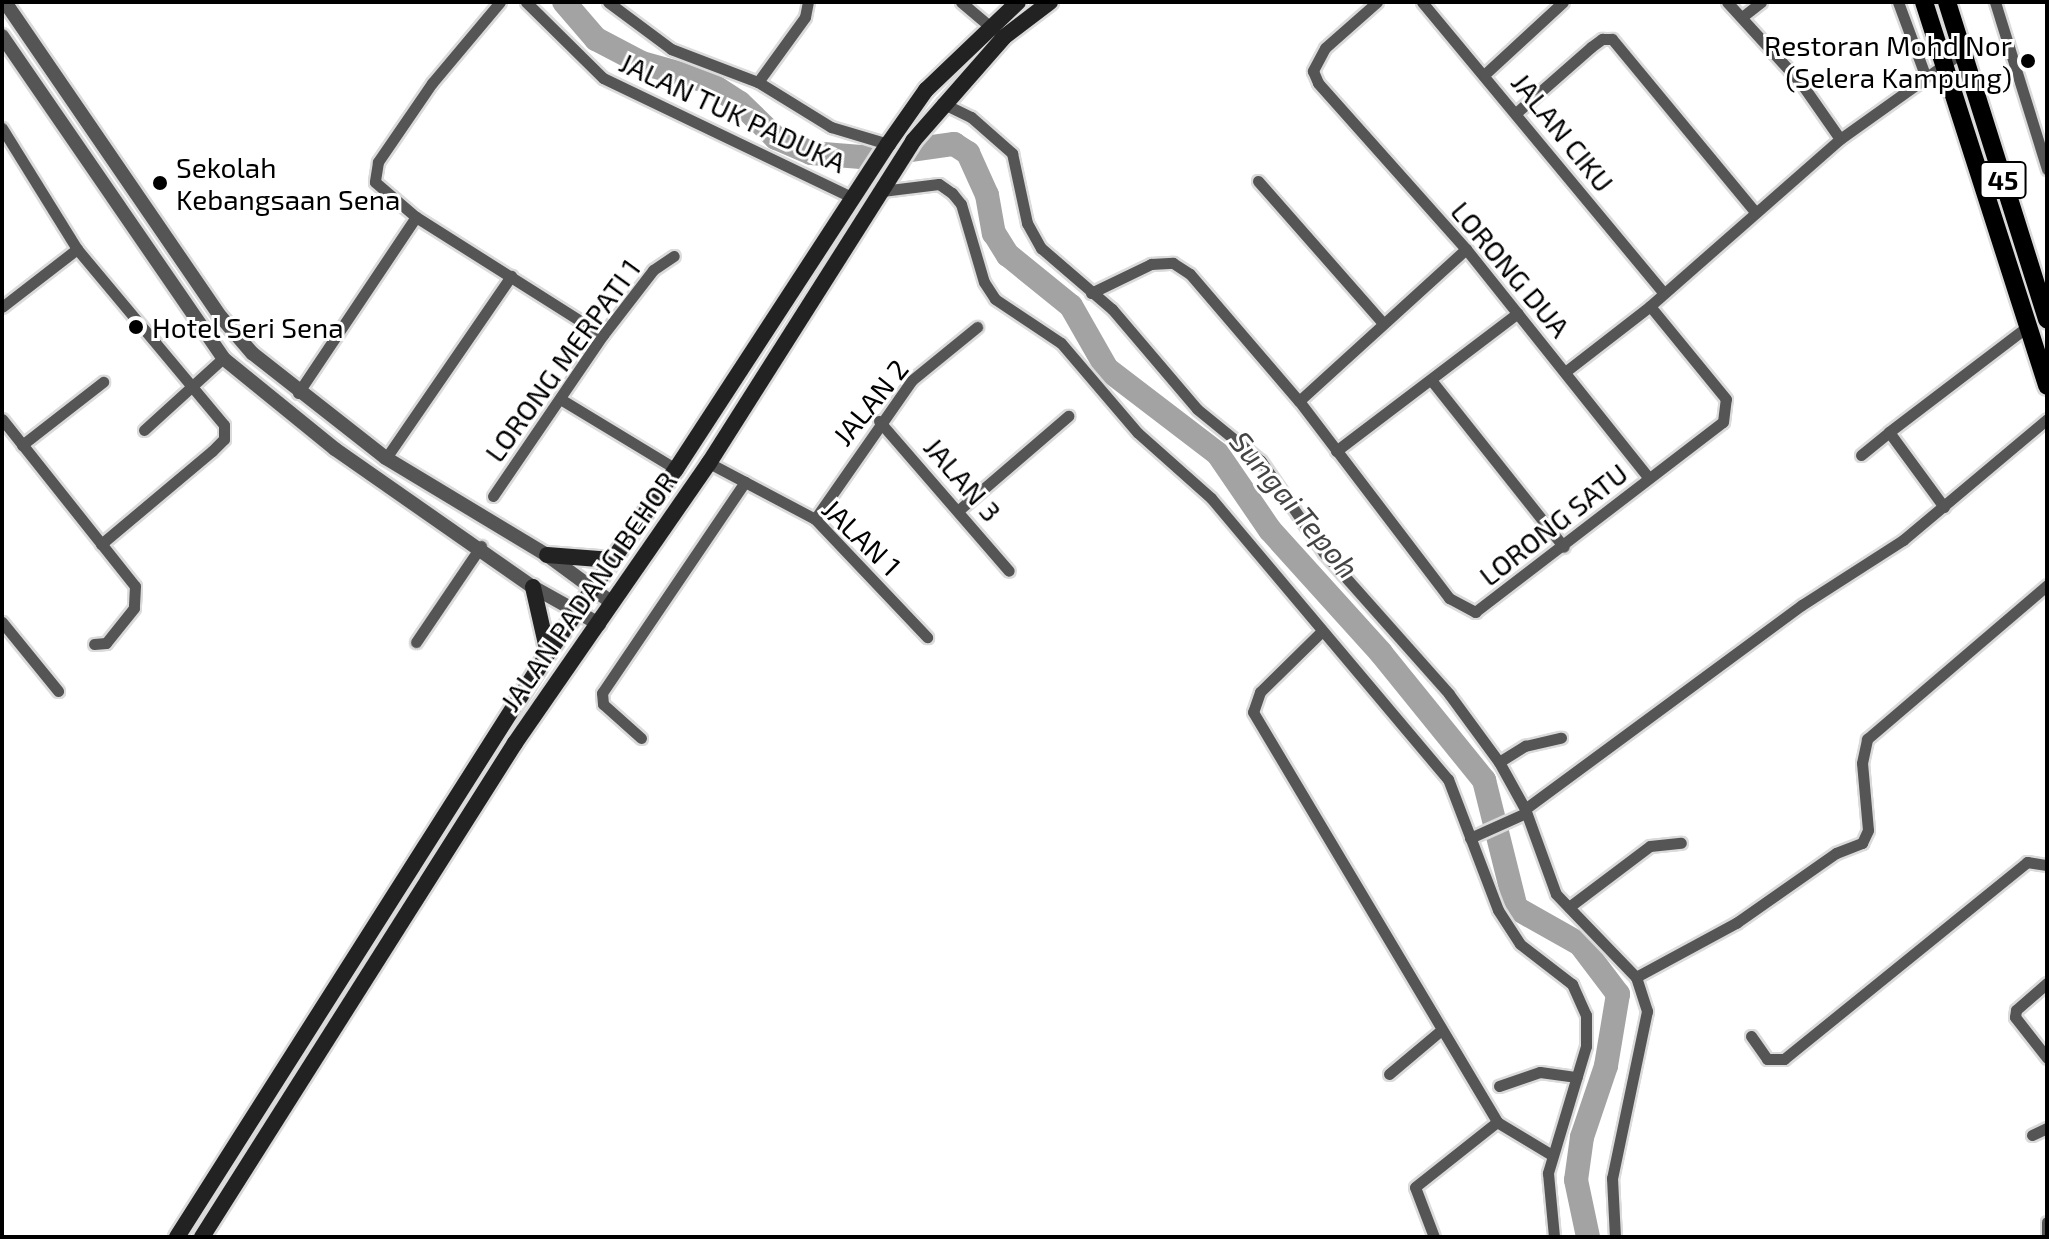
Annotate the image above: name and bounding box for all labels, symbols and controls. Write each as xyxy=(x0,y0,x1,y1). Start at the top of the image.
place label: Restoran Mohd Nor (Selera Kampung) xyxy=(1764,28,2012,94)
street label: JALAN TUK PADUKA xyxy=(614,45,852,179)
marker: Restoran Mohd Nor (Selera Kampung) xyxy=(2019,52,2037,70)
street label: JALAN CIKU xyxy=(1505,66,1621,198)
place label: Sekolah Kebangsaan Sena xyxy=(176,150,400,216)
road number: 45 xyxy=(1979,158,2027,202)
marker: Sekolah Kebangsaan Sena xyxy=(151,174,169,192)
street label: LORONG DUA xyxy=(1445,194,1577,344)
street label: LORONG MERPATI 1 xyxy=(477,252,647,468)
place label: Hotel Seri Sena xyxy=(152,310,344,344)
marker: Hotel Seri Sena xyxy=(127,318,145,336)
street label: JALAN 2 xyxy=(825,352,915,452)
water label: Sungai Tepoh xyxy=(1223,423,1367,585)
street label: JALAN 3 xyxy=(917,430,1009,528)
street label: LORONG SATU xyxy=(1472,456,1634,592)
street label: JALAN PADANG BEHOR xyxy=(493,465,683,717)
street label: JALAN 1 xyxy=(816,492,908,582)

